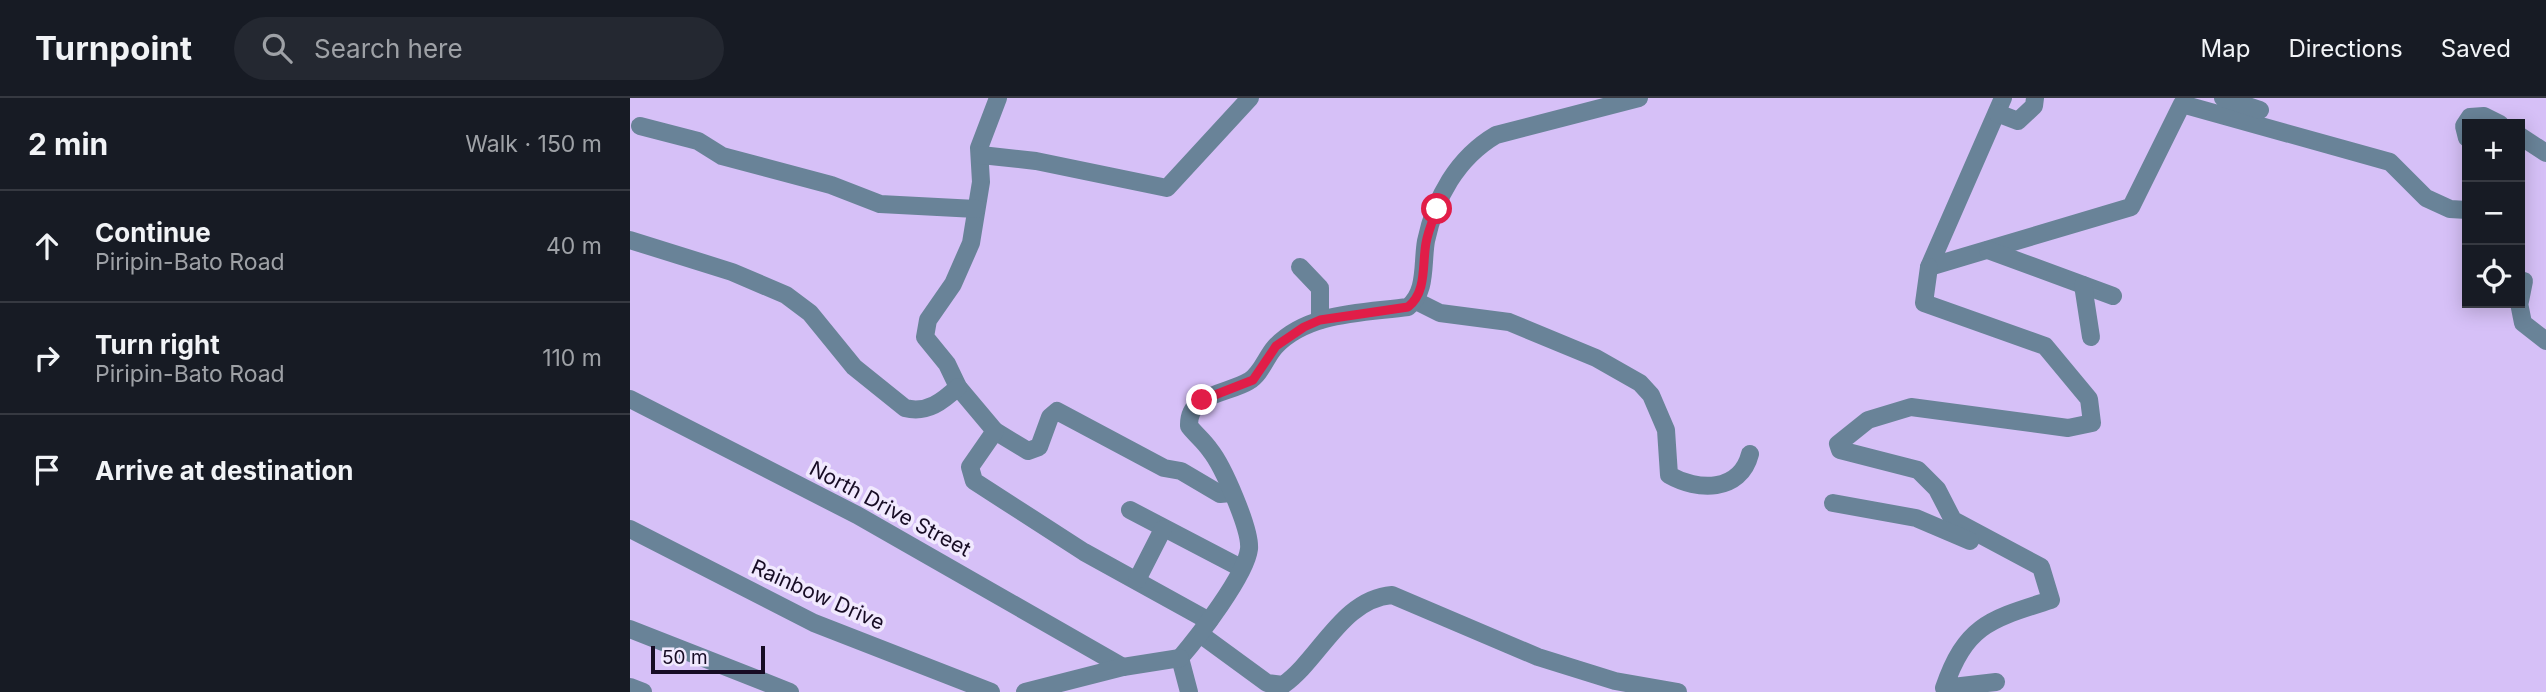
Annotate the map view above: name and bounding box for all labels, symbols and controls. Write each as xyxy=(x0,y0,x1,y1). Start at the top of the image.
search box xyxy=(234,17,724,80)
text: Turnpoint xyxy=(35,28,192,68)
icon: search xyxy=(258,29,296,67)
text: Search here xyxy=(314,33,463,64)
text: Map xyxy=(2201,34,2250,63)
text: Directions xyxy=(2288,34,2403,63)
text: Saved xyxy=(2441,34,2511,63)
map controls xyxy=(2462,119,2525,308)
button: + xyxy=(2462,119,2525,182)
text: 2 min xyxy=(28,126,108,162)
text: Walk · 150 m xyxy=(465,130,602,158)
button: − xyxy=(2462,182,2525,245)
route start xyxy=(1421,193,1452,224)
text: Continue xyxy=(95,217,211,248)
icon: ahead xyxy=(28,227,66,265)
text: 40 m xyxy=(546,232,602,260)
button: locate xyxy=(2462,245,2525,308)
text: Piripin-Bato Road xyxy=(95,248,285,276)
text: Turn right xyxy=(95,329,220,360)
icon: right xyxy=(28,339,66,377)
text: 110 m xyxy=(542,344,602,372)
text: Piripin-Bato Road xyxy=(95,360,285,388)
route end xyxy=(1186,384,1217,415)
icon: arrive xyxy=(28,451,66,489)
text: Arrive at destination xyxy=(95,455,354,486)
street label: North Drive Street xyxy=(805,455,975,562)
street label: Rainbow Drive xyxy=(748,554,889,635)
scale bar xyxy=(651,643,765,675)
text: 50 m xyxy=(662,646,708,669)

